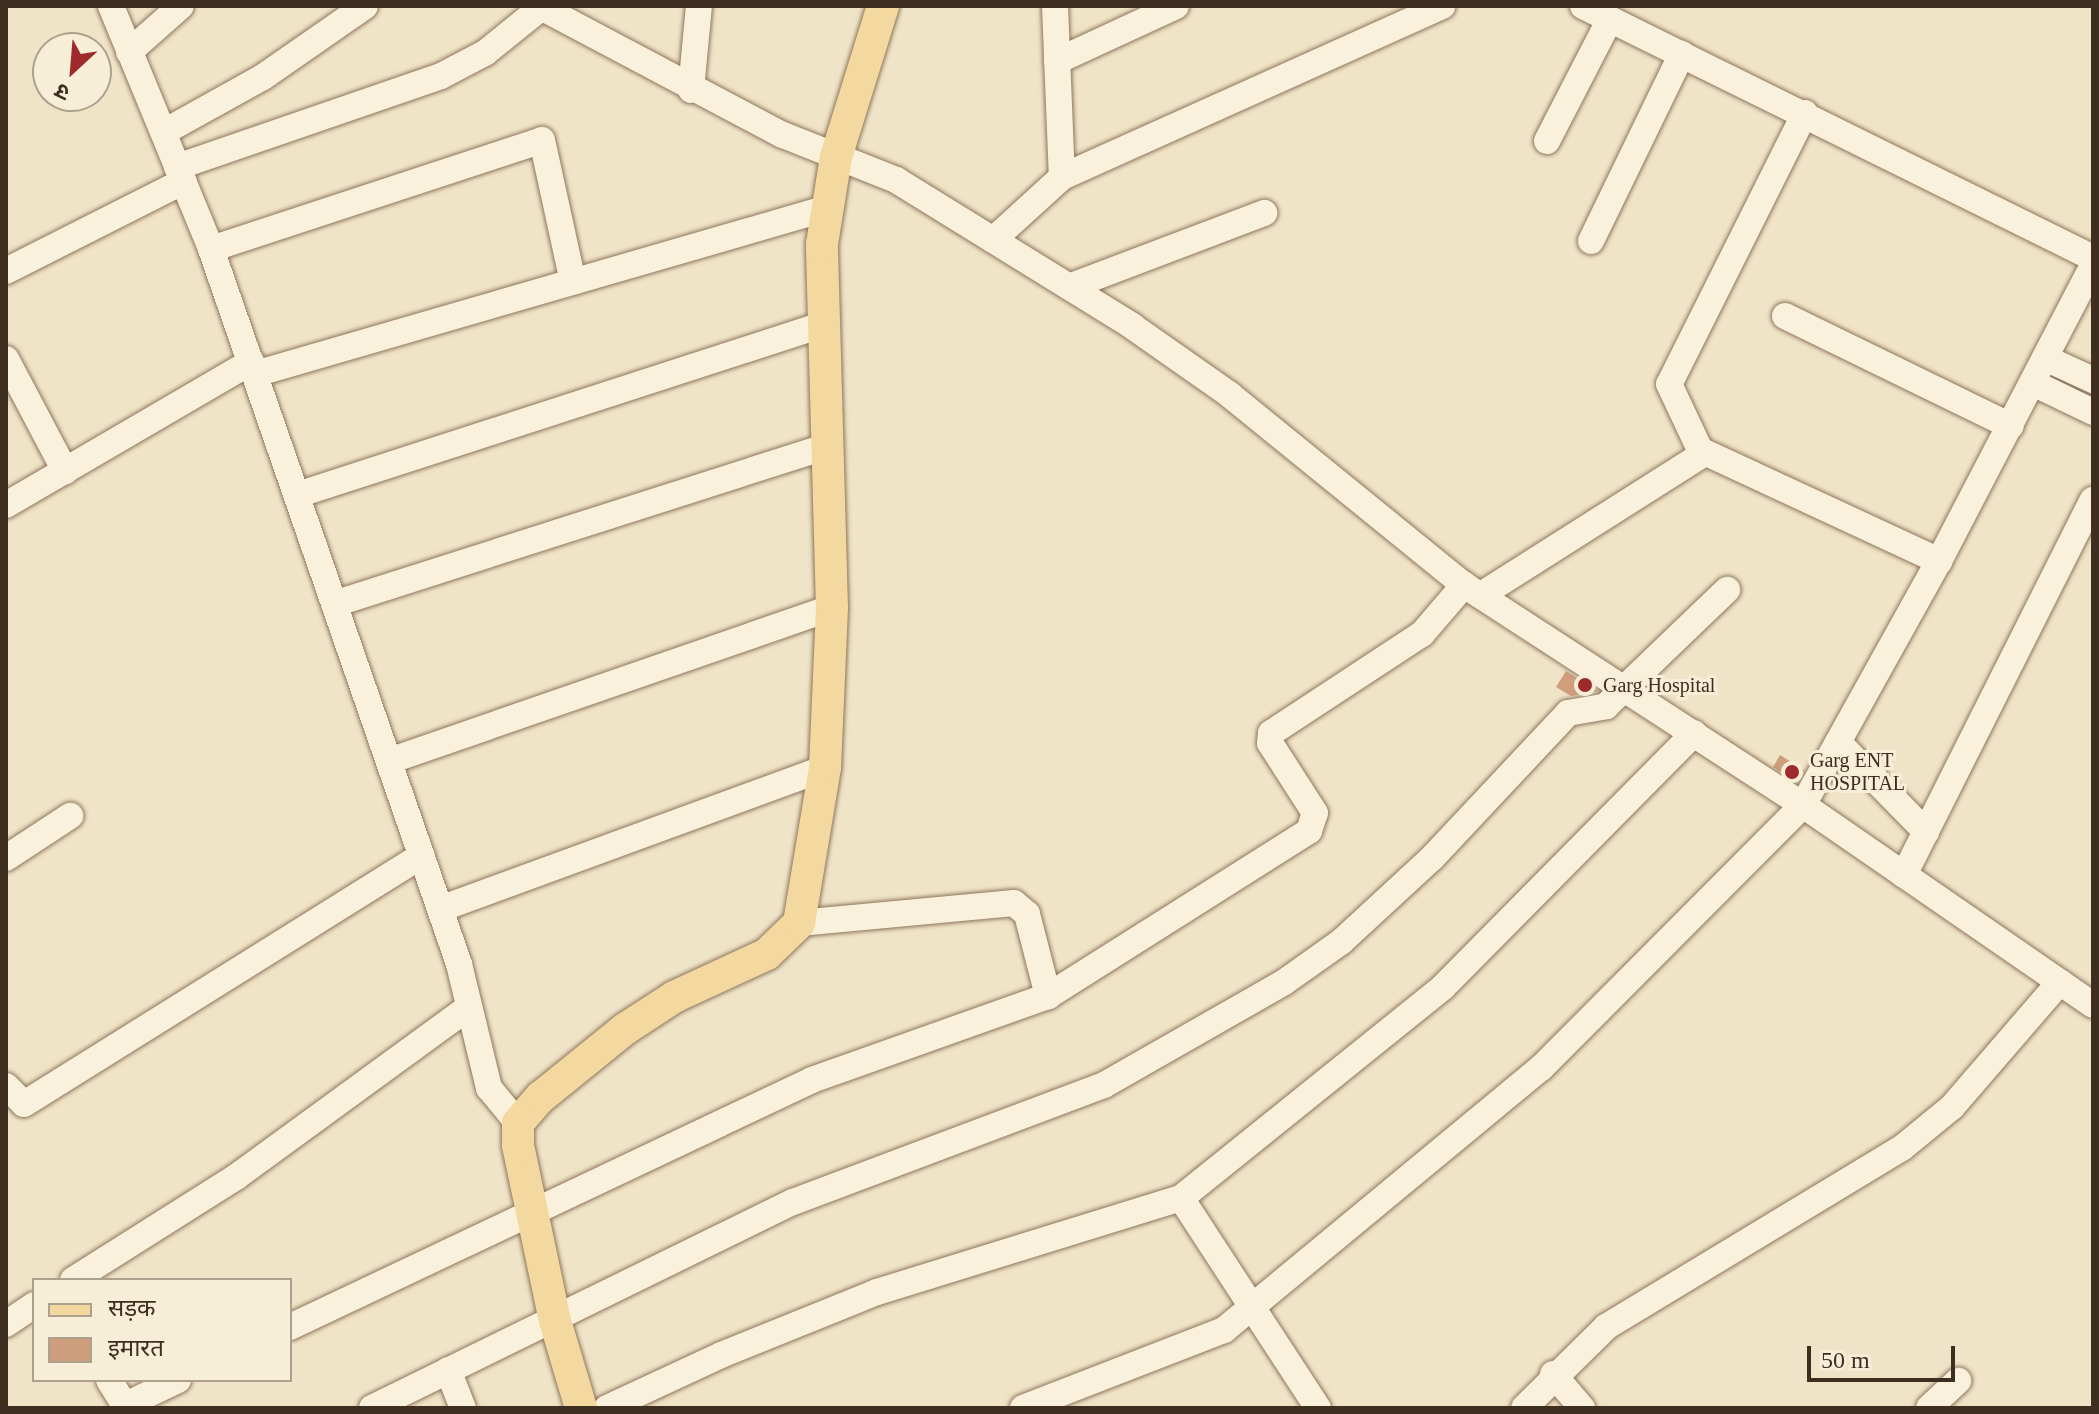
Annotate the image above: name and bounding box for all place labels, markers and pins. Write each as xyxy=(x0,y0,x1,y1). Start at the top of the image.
place label: Garg Hospital xyxy=(1603,673,1715,697)
marker: Garg Hospital xyxy=(1574,674,1596,696)
place label: Garg ENT HOSPITAL xyxy=(1810,748,1905,795)
marker: Garg ENT HOSPITAL xyxy=(1781,761,1803,783)

